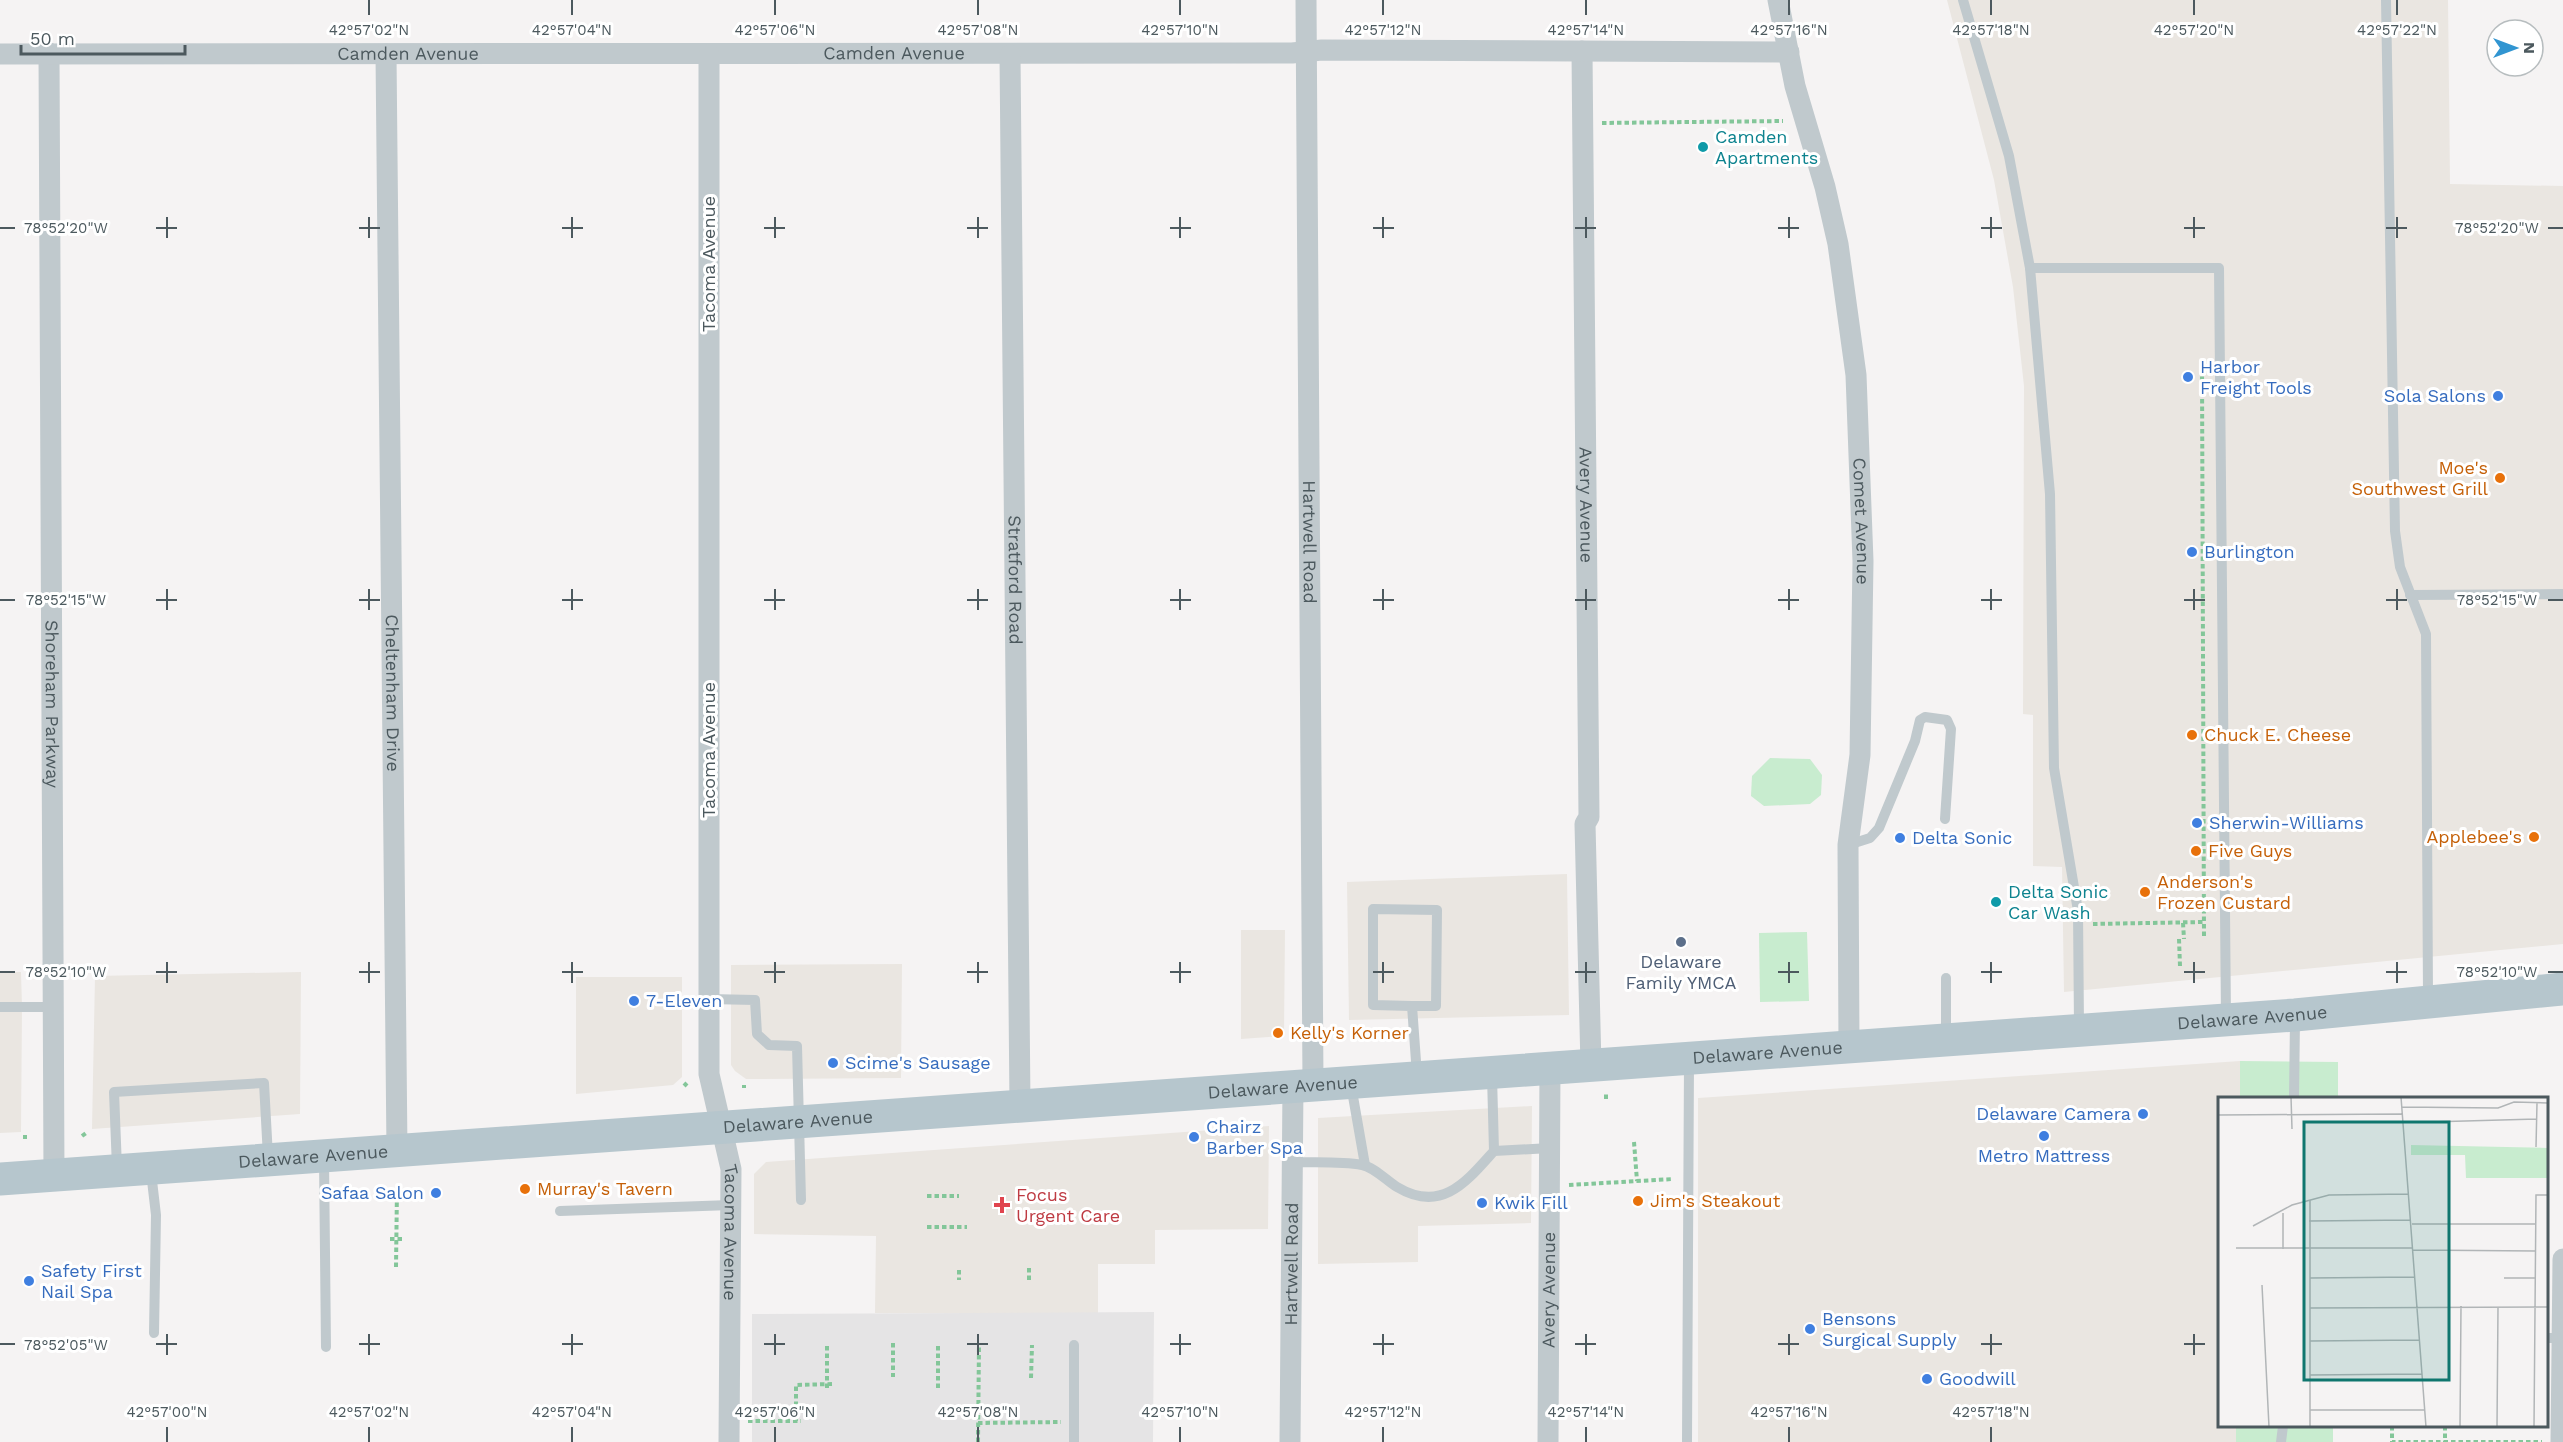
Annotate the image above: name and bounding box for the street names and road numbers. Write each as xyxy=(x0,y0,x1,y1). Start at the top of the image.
street label: Camden Avenue xyxy=(823,42,965,63)
street label: Camden Avenue xyxy=(337,43,479,64)
street label: Tacoma Avenue xyxy=(698,196,719,332)
street label: Avery Avenue xyxy=(1576,447,1598,563)
street label: Comet Avenue xyxy=(1849,457,1874,585)
street label: Hartwell Road xyxy=(1299,480,1321,604)
street label: Stratford Road xyxy=(1004,515,1027,645)
street label: Cheltenham Drive xyxy=(382,614,404,772)
street label: Shoreham Parkway xyxy=(42,620,63,789)
street label: Tacoma Avenue xyxy=(698,682,719,818)
street label: Delaware Avenue xyxy=(2176,1001,2328,1033)
street label: Delaware Avenue xyxy=(1692,1036,1843,1068)
street label: Delaware Avenue xyxy=(1207,1071,1359,1103)
street label: Delaware Avenue xyxy=(722,1106,874,1137)
street label: Delaware Avenue xyxy=(237,1140,389,1172)
street label: Tacoma Avenue xyxy=(720,1162,743,1301)
street label: Hartwell Road xyxy=(1280,1202,1302,1326)
street label: Avery Avenue xyxy=(1538,1232,1559,1348)

